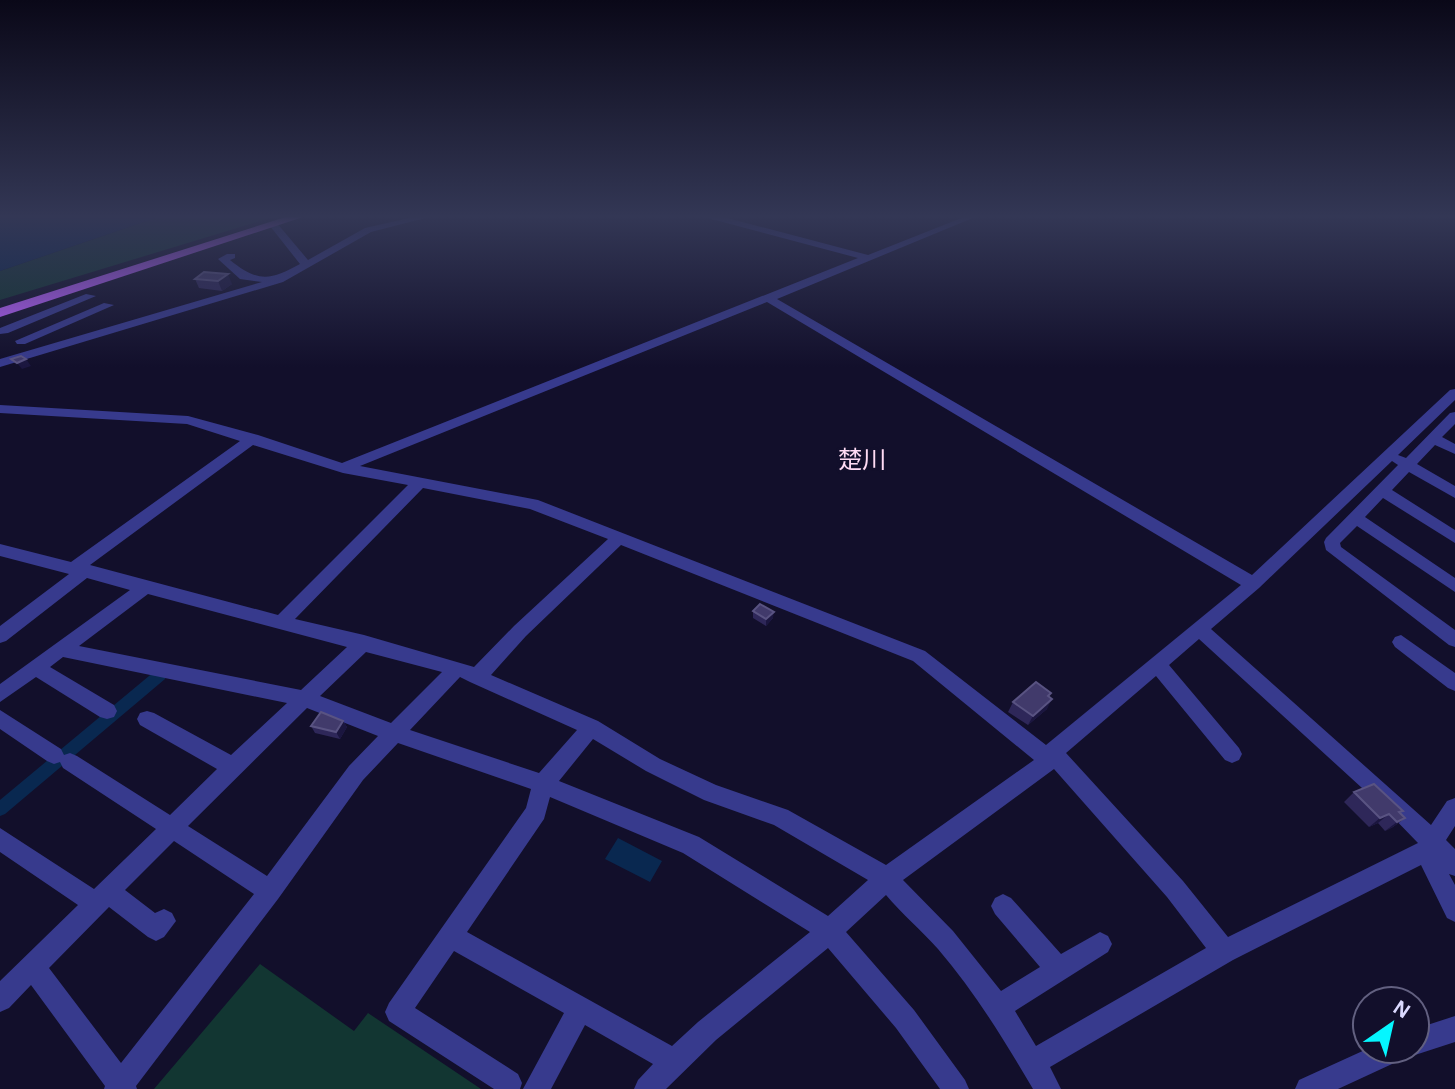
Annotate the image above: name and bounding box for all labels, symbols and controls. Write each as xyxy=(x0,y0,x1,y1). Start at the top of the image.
district label: 楚川 xyxy=(838,447,886,473)
north arrow xyxy=(1351,985,1431,1065)
text: N xyxy=(1389,996,1414,1023)

